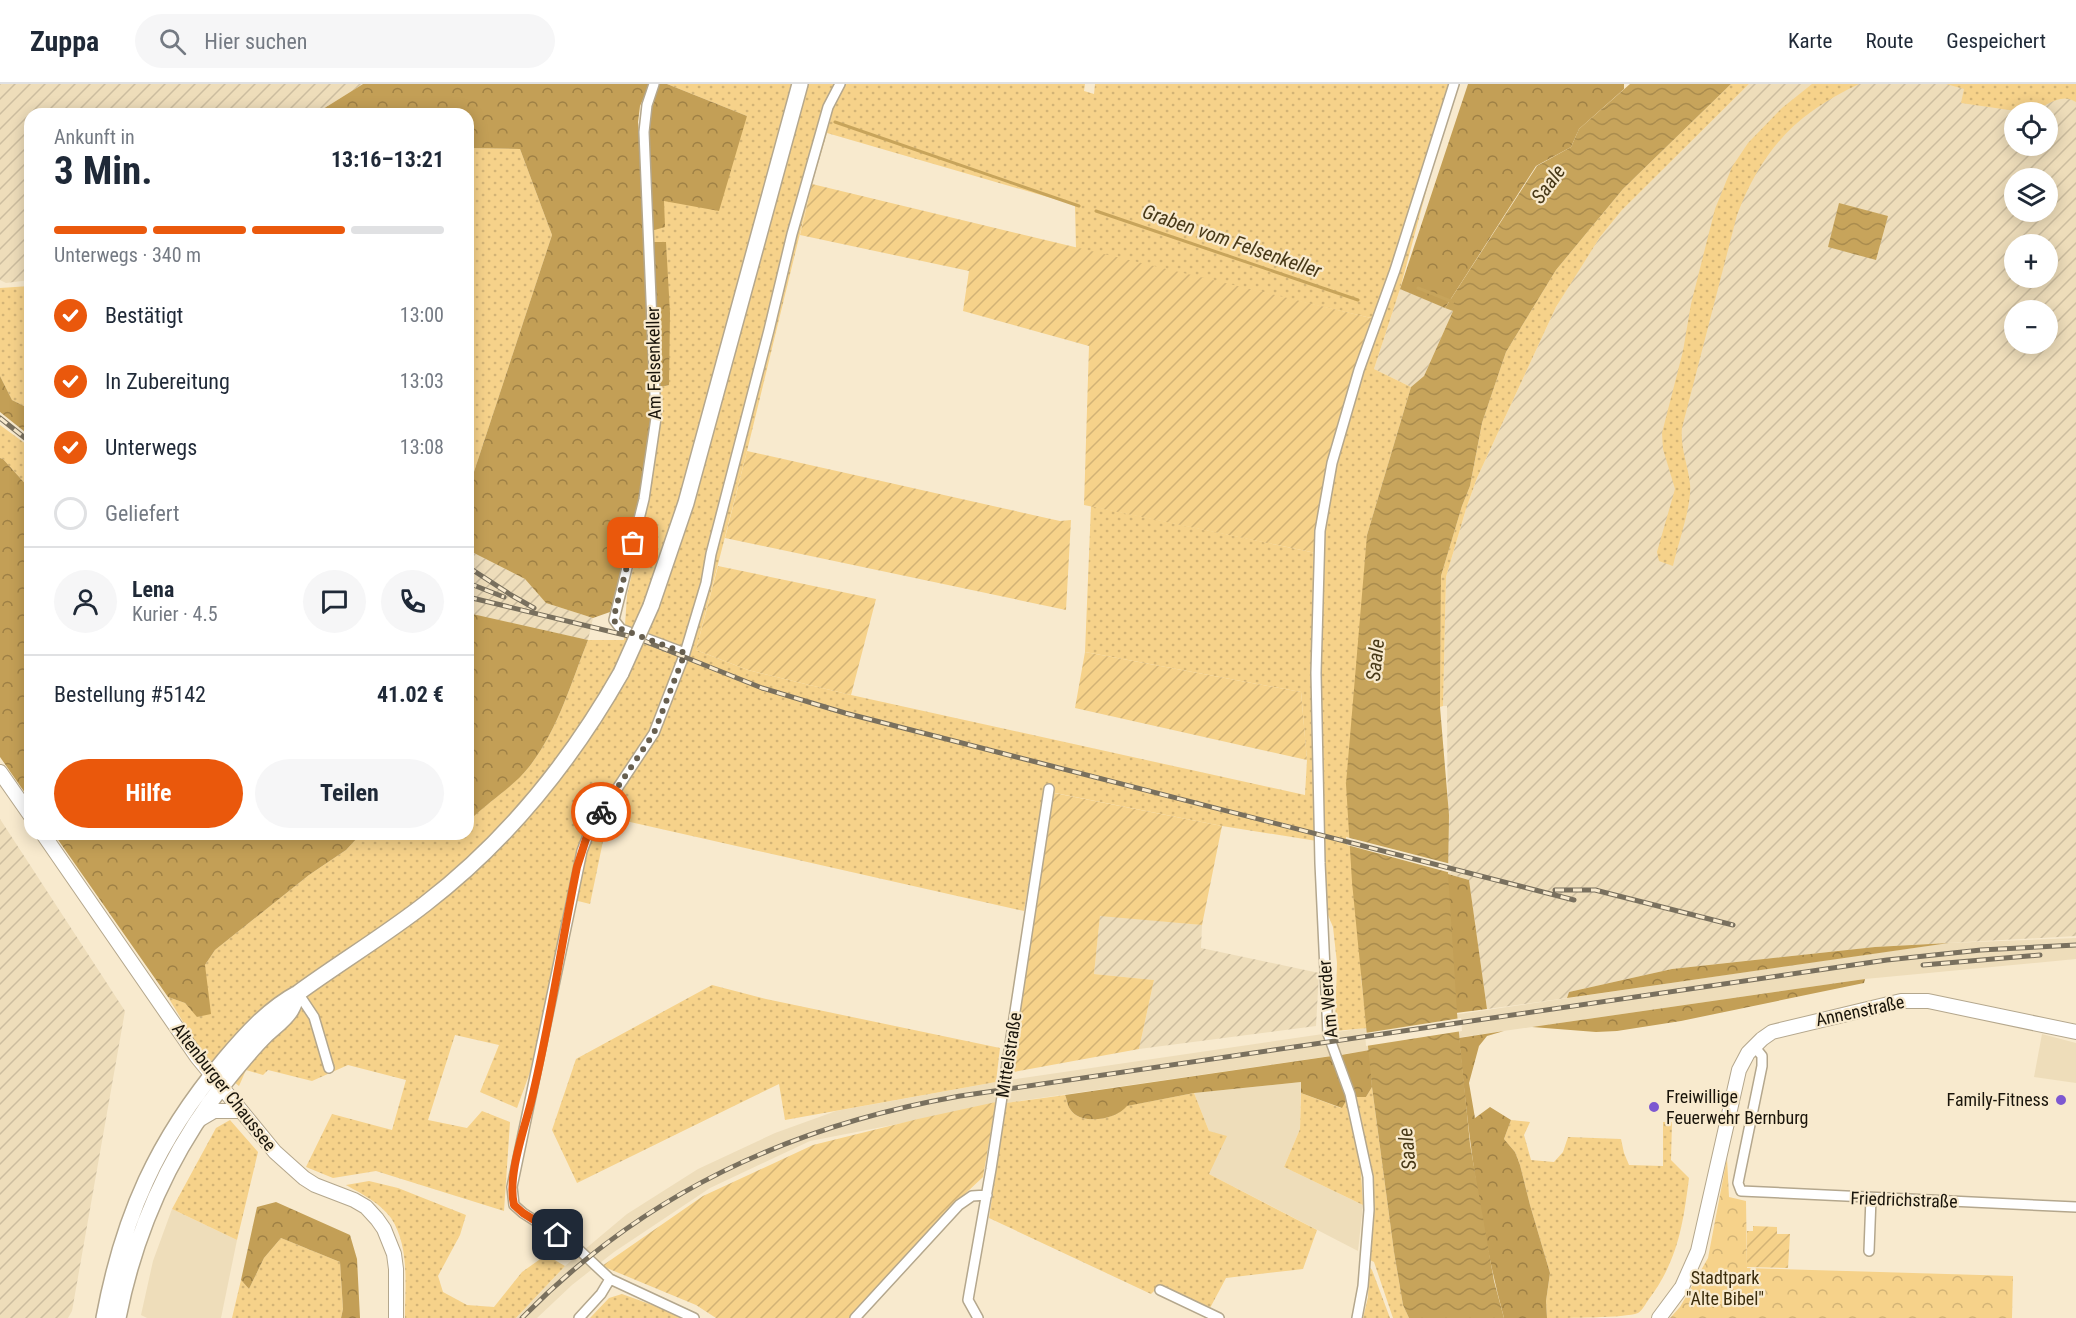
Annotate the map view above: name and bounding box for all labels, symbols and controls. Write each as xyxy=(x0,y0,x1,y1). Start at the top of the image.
search box xyxy=(135,14,555,68)
text: Zuppa xyxy=(30,25,99,58)
icon: search xyxy=(156,25,189,58)
text: Hier suchen xyxy=(204,29,307,54)
text: Karte xyxy=(1788,29,1832,53)
text: Route xyxy=(1865,29,1913,53)
text: Gespeichert xyxy=(1946,29,2046,53)
map controls xyxy=(2004,102,2058,354)
button: locate xyxy=(2004,102,2058,156)
text: Ankunft in xyxy=(54,125,135,149)
text: 13:16–13:21 xyxy=(331,147,444,172)
text: 3 Min. xyxy=(54,148,153,194)
water label: Saale xyxy=(1526,160,1570,208)
button: layers xyxy=(2004,168,2058,222)
water label: Graben vom Felsenkeller xyxy=(1139,199,1326,283)
button: + xyxy=(2004,234,2058,288)
text: Unterwegs · 340 m xyxy=(54,243,201,267)
icon: check xyxy=(54,299,87,332)
button: − xyxy=(2004,300,2058,354)
text: Bestätigt xyxy=(105,303,183,328)
text: 13:00 xyxy=(400,303,444,327)
street label: Am Felsenkeller xyxy=(642,306,665,420)
icon: check xyxy=(54,365,87,398)
text: In Zubereitung xyxy=(105,369,230,394)
text: 13:03 xyxy=(400,369,444,393)
icon: check xyxy=(54,431,87,464)
text: Unterwegs xyxy=(105,435,197,460)
text: 13:08 xyxy=(400,435,444,459)
text: Geliefert xyxy=(105,501,180,526)
pin xyxy=(607,517,658,568)
icon: bag xyxy=(616,526,649,559)
button: person xyxy=(54,570,117,633)
button: chat xyxy=(303,570,366,633)
button: phone xyxy=(381,570,444,633)
text: Lena xyxy=(132,577,174,602)
text: Kurier · 4.5 xyxy=(132,602,218,626)
water label: Saale xyxy=(1361,638,1389,682)
text: Bestellung #5142 xyxy=(54,682,206,707)
text: 41.02 € xyxy=(377,682,444,707)
button: Hilfe xyxy=(54,759,243,828)
button: Teilen xyxy=(255,759,444,828)
courier xyxy=(571,782,631,842)
icon: bike xyxy=(585,796,618,829)
street label: Am Werder xyxy=(1314,959,1341,1039)
street label: Annenstraße xyxy=(1814,991,1906,1030)
street label: Mittelstraße xyxy=(991,1011,1026,1099)
street label: Altenburger Chaussee xyxy=(168,1019,281,1155)
place label: Freiwillige Feuerwehr Bernburg xyxy=(1666,1086,1808,1128)
place label: Family-Fitness xyxy=(1947,1089,2049,1110)
marker: Family-Fitness xyxy=(2054,1093,2068,1107)
marker: Freiwillige Feuerwehr Bernburg xyxy=(1647,1100,1661,1114)
water label: Saale xyxy=(1393,1127,1421,1171)
street label: Friedrichstraße xyxy=(1850,1187,1958,1212)
pin xyxy=(532,1209,583,1260)
icon: home xyxy=(541,1218,574,1251)
park label: Stadtpark "Alte Bibel" xyxy=(1686,1267,1764,1309)

